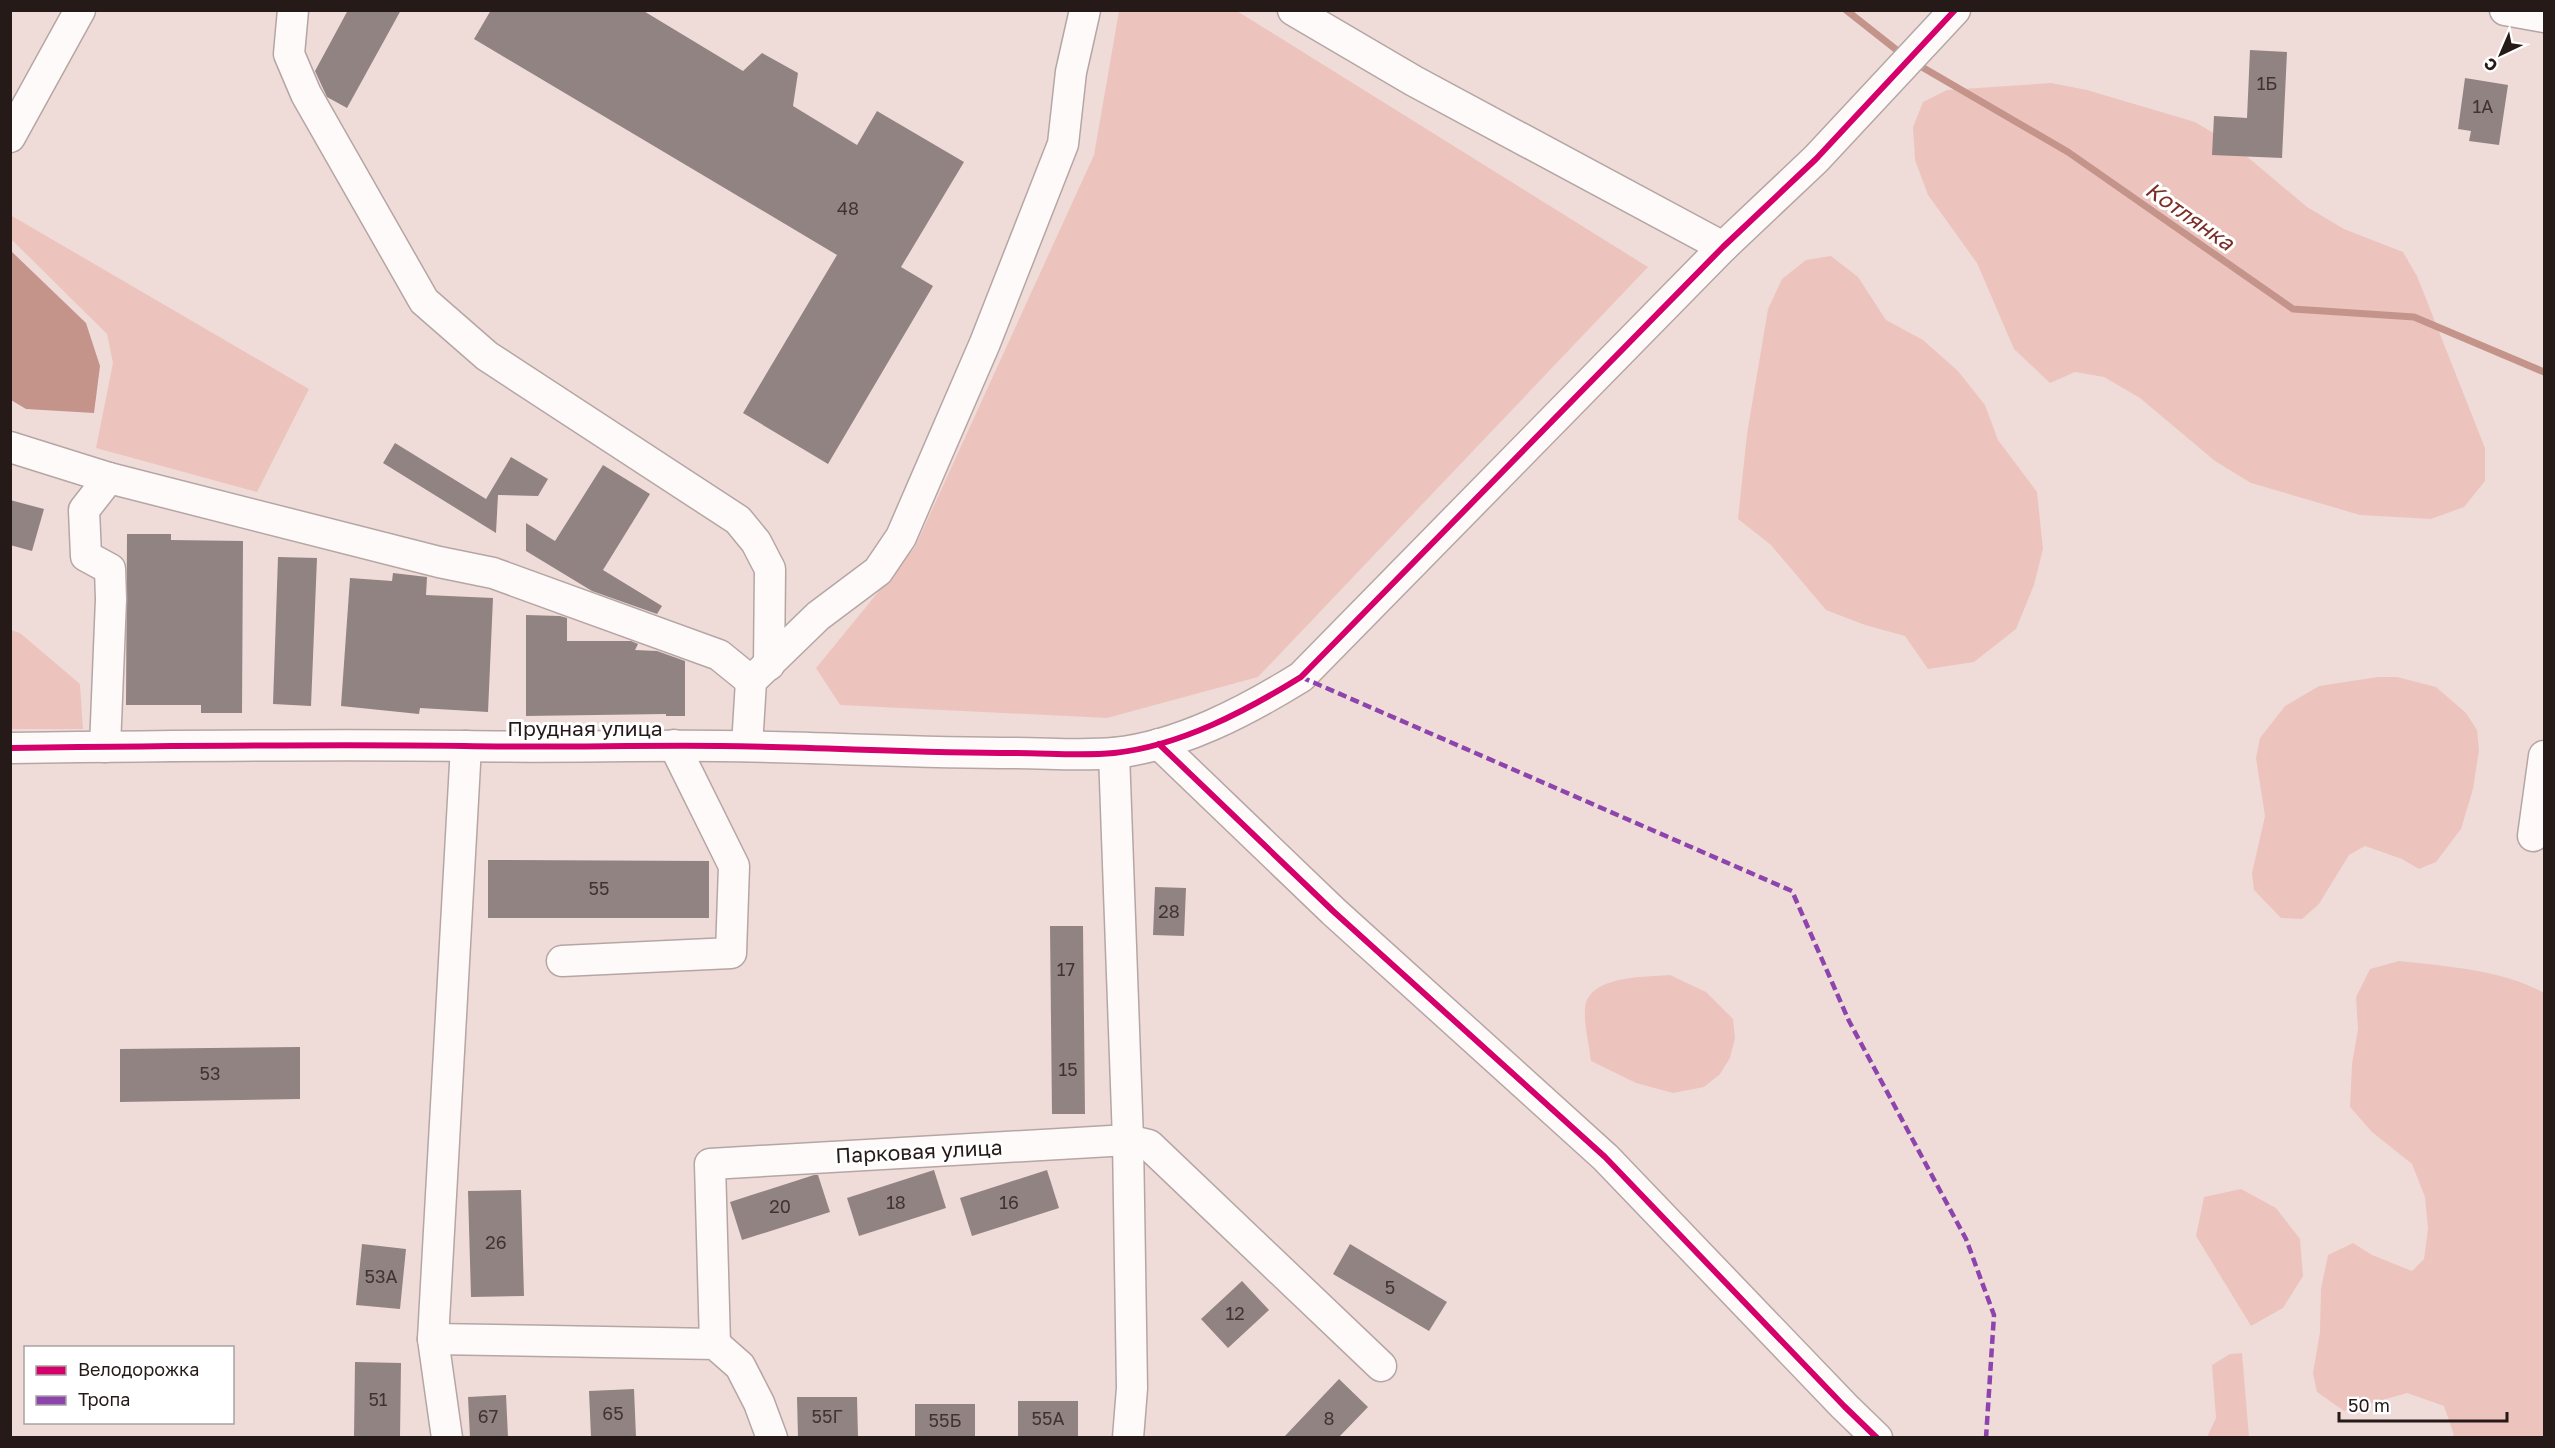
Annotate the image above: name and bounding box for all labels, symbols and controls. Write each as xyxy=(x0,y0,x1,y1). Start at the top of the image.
north arrow xyxy=(2471,24,2531,84)
text: С xyxy=(2480,54,2502,76)
house number: 1Б xyxy=(2257,72,2277,94)
house number: 1А xyxy=(2473,95,2493,117)
water label: Котлянка xyxy=(2141,175,2241,257)
house number: 48 xyxy=(837,197,859,219)
street label: Прудная улица xyxy=(507,715,663,741)
house number: 55 xyxy=(589,877,609,899)
house number: 28 xyxy=(1158,900,1180,922)
house number: 17 xyxy=(1057,958,1075,980)
house number: 15 xyxy=(1058,1058,1078,1080)
house number: 53 xyxy=(200,1062,220,1084)
street label: Парковая улица xyxy=(835,1134,1003,1168)
house number: 18 xyxy=(886,1191,906,1213)
house number: 16 xyxy=(999,1191,1019,1213)
house number: 20 xyxy=(769,1195,791,1217)
house number: 26 xyxy=(485,1231,507,1253)
house number: 53А xyxy=(364,1265,398,1287)
house number: 5 xyxy=(1385,1276,1395,1298)
house number: 12 xyxy=(1225,1302,1245,1324)
legend xyxy=(24,1346,234,1424)
text: Велодорожка xyxy=(78,1358,199,1380)
scale bar xyxy=(2339,1385,2507,1423)
text: Тропа xyxy=(78,1388,130,1410)
house number: 51 xyxy=(368,1388,388,1410)
text: 50 m xyxy=(2348,1394,2390,1416)
house number: 65 xyxy=(602,1402,624,1424)
house number: 67 xyxy=(478,1405,498,1427)
house number: 55Г xyxy=(812,1405,842,1427)
house number: 55А xyxy=(1032,1407,1064,1429)
house number: 8 xyxy=(1324,1407,1334,1429)
house number: 55Б xyxy=(929,1409,961,1431)

